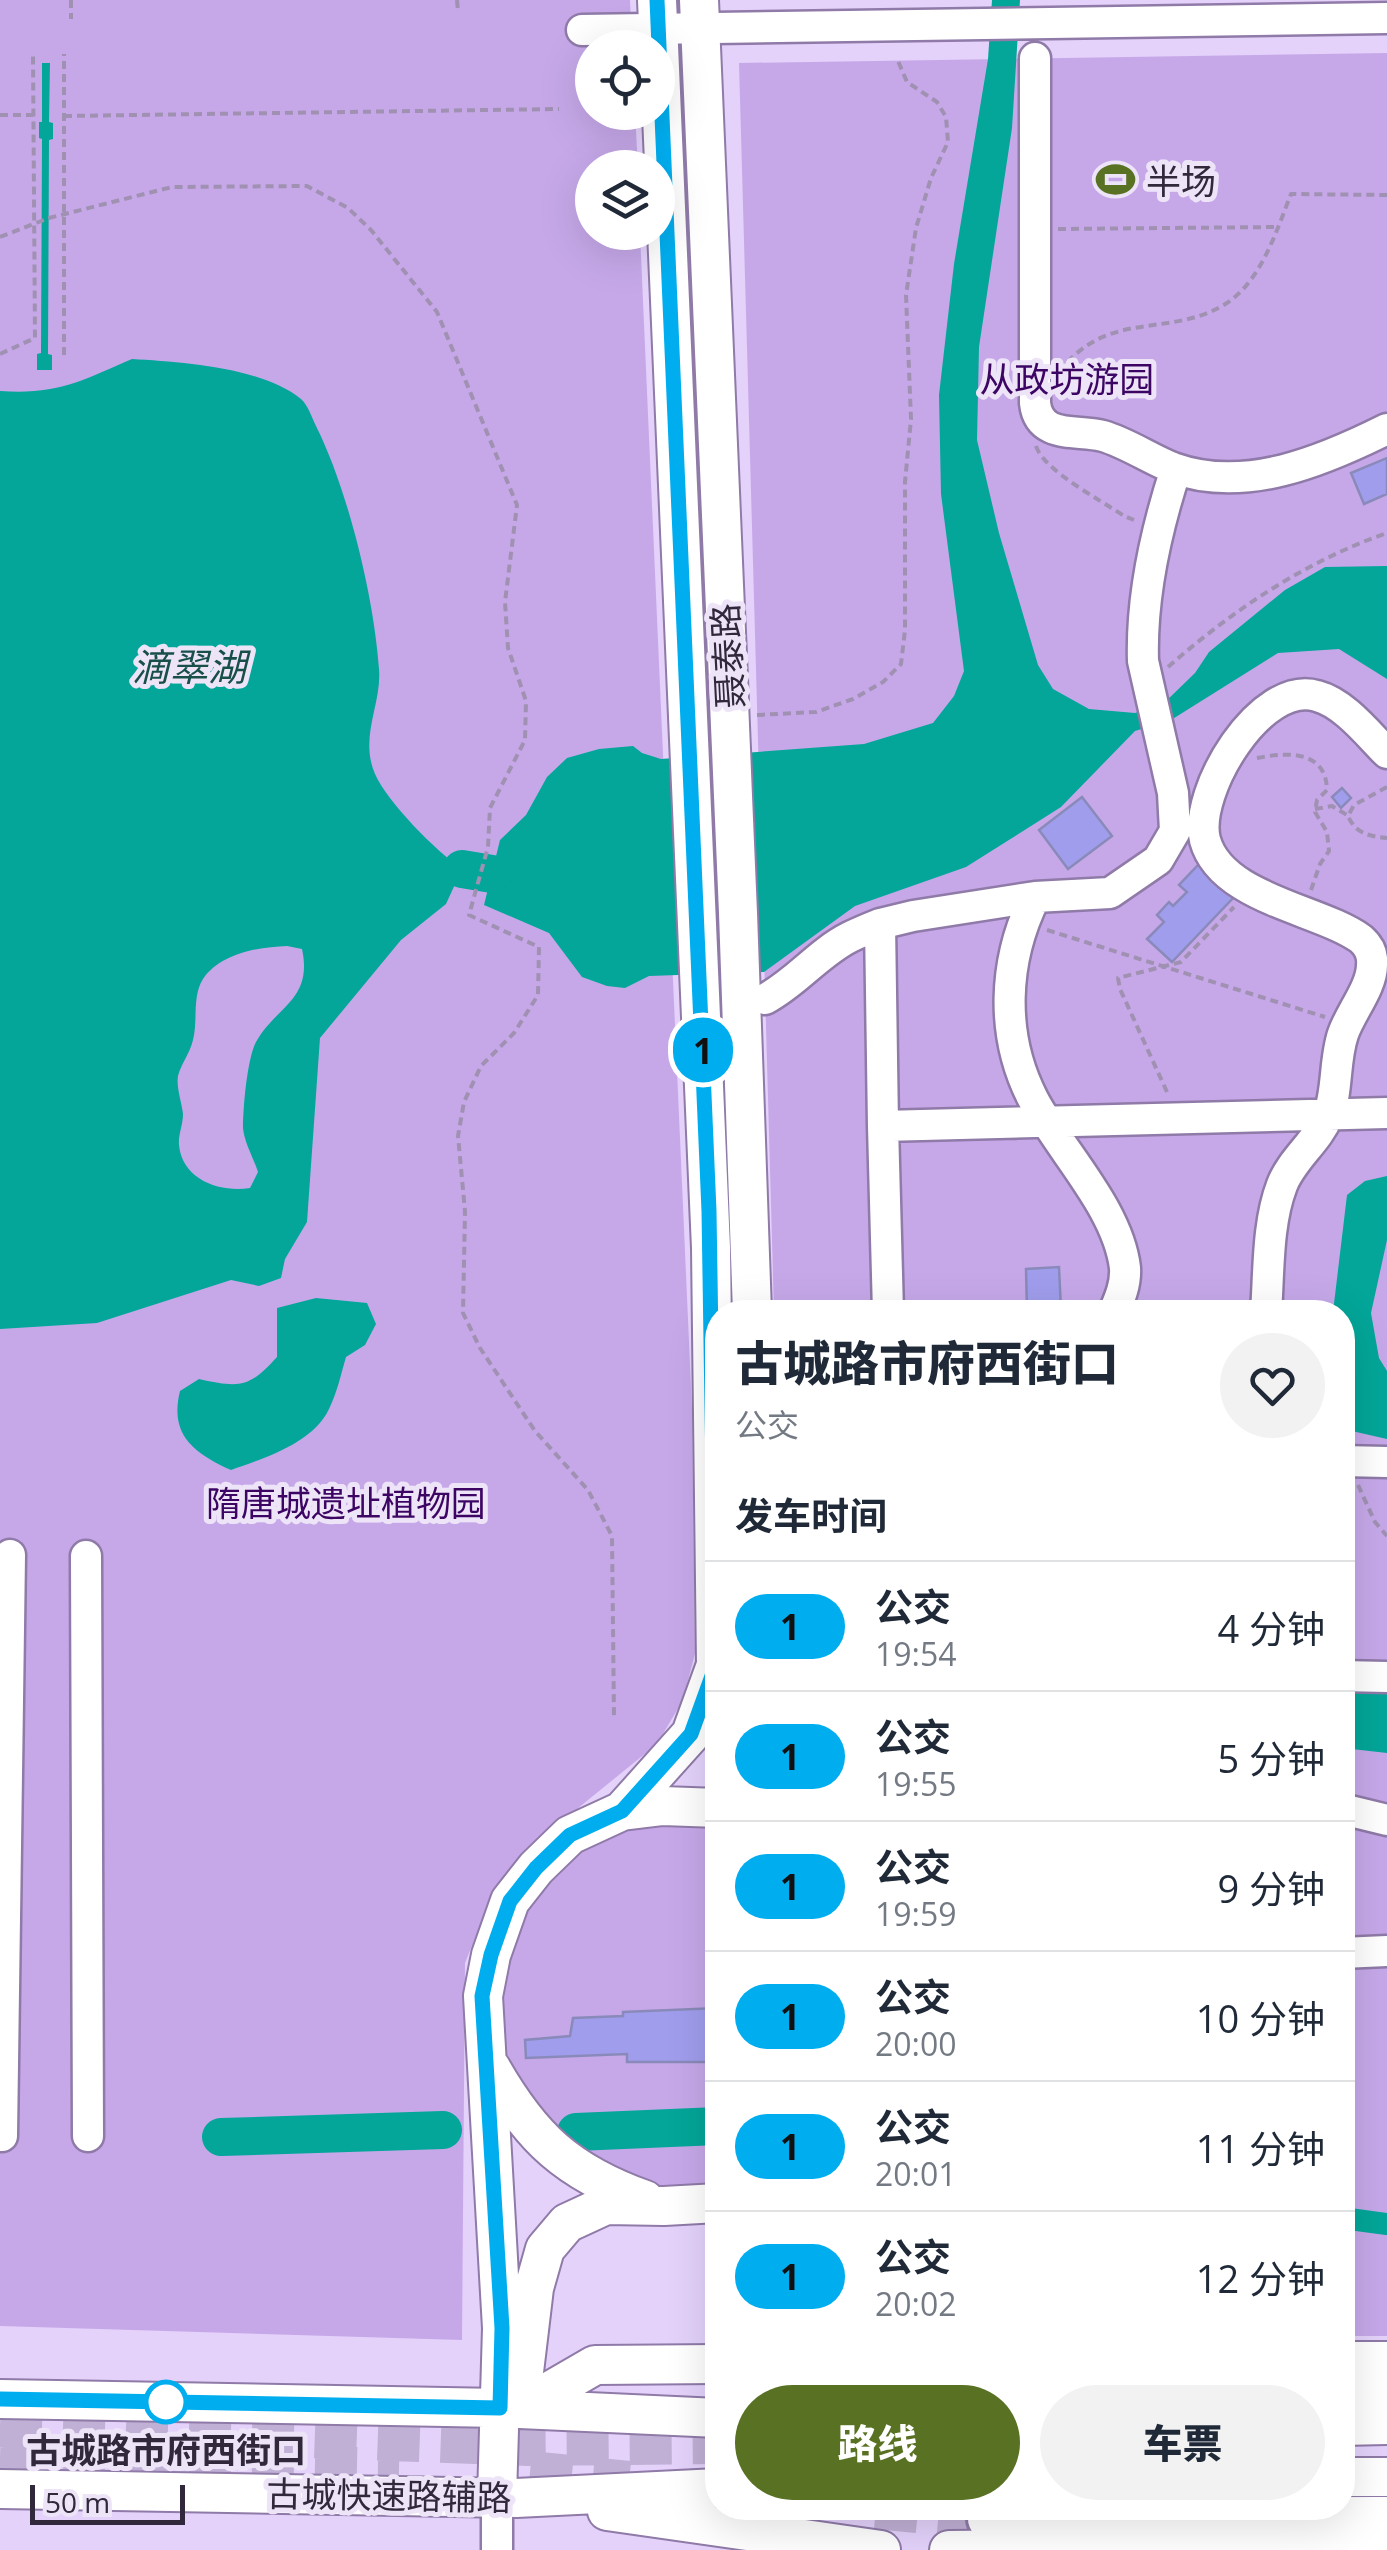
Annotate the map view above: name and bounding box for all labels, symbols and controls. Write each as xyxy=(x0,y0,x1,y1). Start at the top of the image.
map controls xyxy=(575,30,675,250)
button: locate xyxy=(575,30,675,130)
button: layers xyxy=(575,150,675,250)
place label: 半场 xyxy=(1146,157,1216,204)
sports icon: 半场 xyxy=(1095,159,1137,201)
park label: 从政坊游园 xyxy=(979,355,1155,402)
street label: 聂泰路 xyxy=(701,602,753,710)
water label: 滴翠湖 xyxy=(132,640,251,692)
line badge: 1 xyxy=(670,1018,736,1082)
text: 1 xyxy=(693,1027,713,1074)
text: 古城路市府西街口 xyxy=(735,1330,1119,1395)
button: heart xyxy=(1220,1333,1325,1438)
text: 公交 xyxy=(735,1403,799,1446)
park label: 隋唐城遗址植物园 xyxy=(206,1479,486,1526)
text: 发车时间 xyxy=(735,1489,887,1541)
text: 公交 xyxy=(875,1580,951,1632)
text: 4 分钟 xyxy=(1217,1602,1325,1654)
text: 1 xyxy=(780,1603,800,1650)
text: 19:54 xyxy=(875,1632,957,1675)
text: 公交 xyxy=(875,1710,951,1762)
text: 5 分钟 xyxy=(1217,1732,1325,1784)
text: 1 xyxy=(780,1733,800,1780)
text: 19:55 xyxy=(875,1762,957,1805)
text: 公交 xyxy=(875,1840,951,1892)
text: 9 分钟 xyxy=(1217,1862,1325,1914)
text: 1 xyxy=(780,1863,800,1910)
text: 19:59 xyxy=(875,1892,957,1935)
text: 公交 xyxy=(875,1970,951,2022)
text: 10 分钟 xyxy=(1196,1992,1325,2044)
text: 1 xyxy=(780,1993,800,2040)
text: 20:00 xyxy=(875,2022,957,2065)
text: 公交 xyxy=(875,2100,951,2152)
text: 11 分钟 xyxy=(1196,2122,1325,2174)
text: 1 xyxy=(780,2123,800,2170)
text: 20:01 xyxy=(875,2152,957,2195)
text: 公交 xyxy=(875,2230,951,2282)
text: 12 分钟 xyxy=(1196,2252,1325,2304)
text: 1 xyxy=(780,2253,800,2300)
text: 20:02 xyxy=(875,2282,957,2325)
marker: 古城路市府西街口 xyxy=(145,2381,187,2423)
button: 路线 xyxy=(735,2385,1020,2500)
button: 车票 xyxy=(1040,2385,1325,2500)
place label: 古城路市府西街口 xyxy=(26,2426,306,2473)
street label: 古城快速路辅路 xyxy=(266,2469,512,2521)
scale bar xyxy=(30,2480,185,2524)
text: 50 m xyxy=(45,2483,110,2521)

